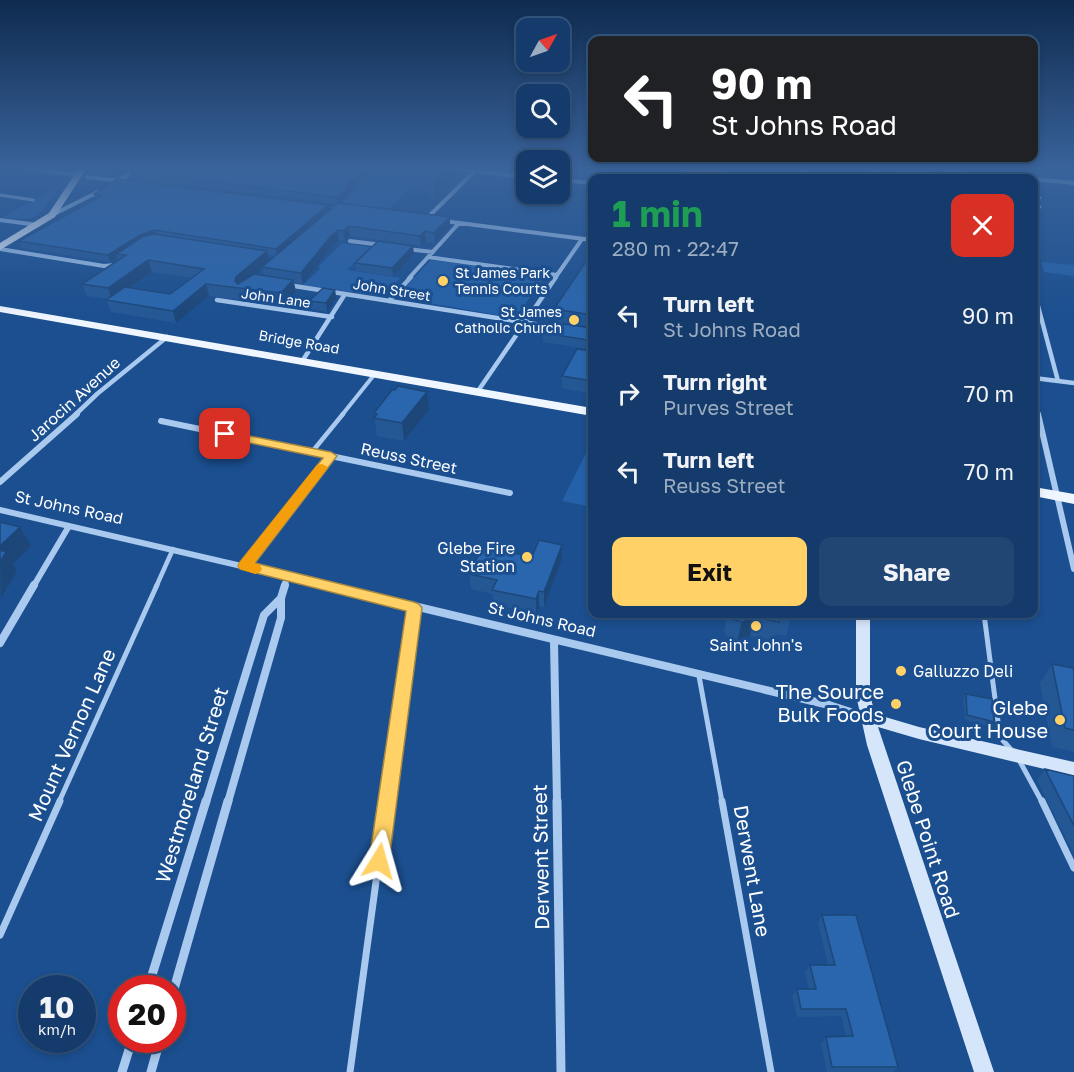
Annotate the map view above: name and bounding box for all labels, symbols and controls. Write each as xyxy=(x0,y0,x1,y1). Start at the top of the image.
north arrow xyxy=(516,18,570,72)
map controls xyxy=(516,18,570,204)
text: 90 m xyxy=(711,58,812,108)
icon: left xyxy=(612,60,690,138)
button: search xyxy=(516,84,570,138)
text: St Johns Road xyxy=(711,109,897,141)
button: layers xyxy=(516,150,570,204)
text: 1 min xyxy=(612,192,703,235)
button: close xyxy=(951,194,1014,257)
text: 280 m · 22:47 xyxy=(612,236,739,260)
place label: St James Park Tennis Courts xyxy=(455,264,550,297)
marker: St James Park Tennis Courts xyxy=(436,274,450,288)
street label: John Street xyxy=(352,275,432,304)
street label: John Lane xyxy=(240,284,312,311)
text: Turn left xyxy=(663,290,754,317)
icon: left xyxy=(612,299,645,332)
text: 90 m xyxy=(962,302,1014,329)
place label: St James Catholic Church xyxy=(455,303,562,336)
marker: St James Catholic Church xyxy=(567,313,581,327)
text: St Johns Road xyxy=(663,317,801,341)
street label: Bridge Road xyxy=(257,326,341,357)
street label: Jarocin Avenue xyxy=(24,352,124,446)
text: Turn right xyxy=(663,368,767,395)
icon: right xyxy=(612,377,645,410)
text: 70 m xyxy=(964,380,1014,407)
text: Purves Street xyxy=(663,395,794,419)
pin xyxy=(199,408,250,459)
icon: arrive xyxy=(208,417,241,450)
street label: Reuss Street xyxy=(359,438,459,478)
text: Turn left xyxy=(663,446,754,473)
icon: left xyxy=(612,455,645,488)
text: 70 m xyxy=(964,458,1014,485)
text: Reuss Street xyxy=(663,473,786,497)
street label: St Johns Road xyxy=(13,486,125,528)
button: Exit xyxy=(612,537,807,606)
button: Share xyxy=(819,537,1014,606)
place label: Glebe Fire Station xyxy=(437,538,515,576)
marker: Glebe Fire Station xyxy=(520,550,534,564)
street label: St Johns Road xyxy=(486,597,598,641)
marker: Saint John's xyxy=(749,619,763,633)
place label: Saint John's xyxy=(709,635,803,655)
street label: Mount Vernon Lane xyxy=(22,645,120,825)
place label: Galluzzo Deli xyxy=(913,661,1013,681)
marker: Galluzzo Deli xyxy=(894,664,908,678)
place label: The Source Bulk Foods xyxy=(776,679,884,726)
street label: Westmoreland Street xyxy=(150,684,232,886)
place label: Glebe Court House xyxy=(928,695,1048,742)
marker: The Source Bulk Foods xyxy=(889,697,903,711)
marker: Glebe Court House xyxy=(1053,713,1067,727)
street label: Glebe Point Road xyxy=(892,756,966,921)
street label: Derwent Street xyxy=(527,784,553,930)
street label: Derwent Lane xyxy=(730,803,776,939)
position arrow xyxy=(347,829,411,893)
speed limit sign: 20 xyxy=(108,975,186,1053)
text: 10 xyxy=(40,989,74,1025)
text: km/h xyxy=(38,1020,76,1038)

